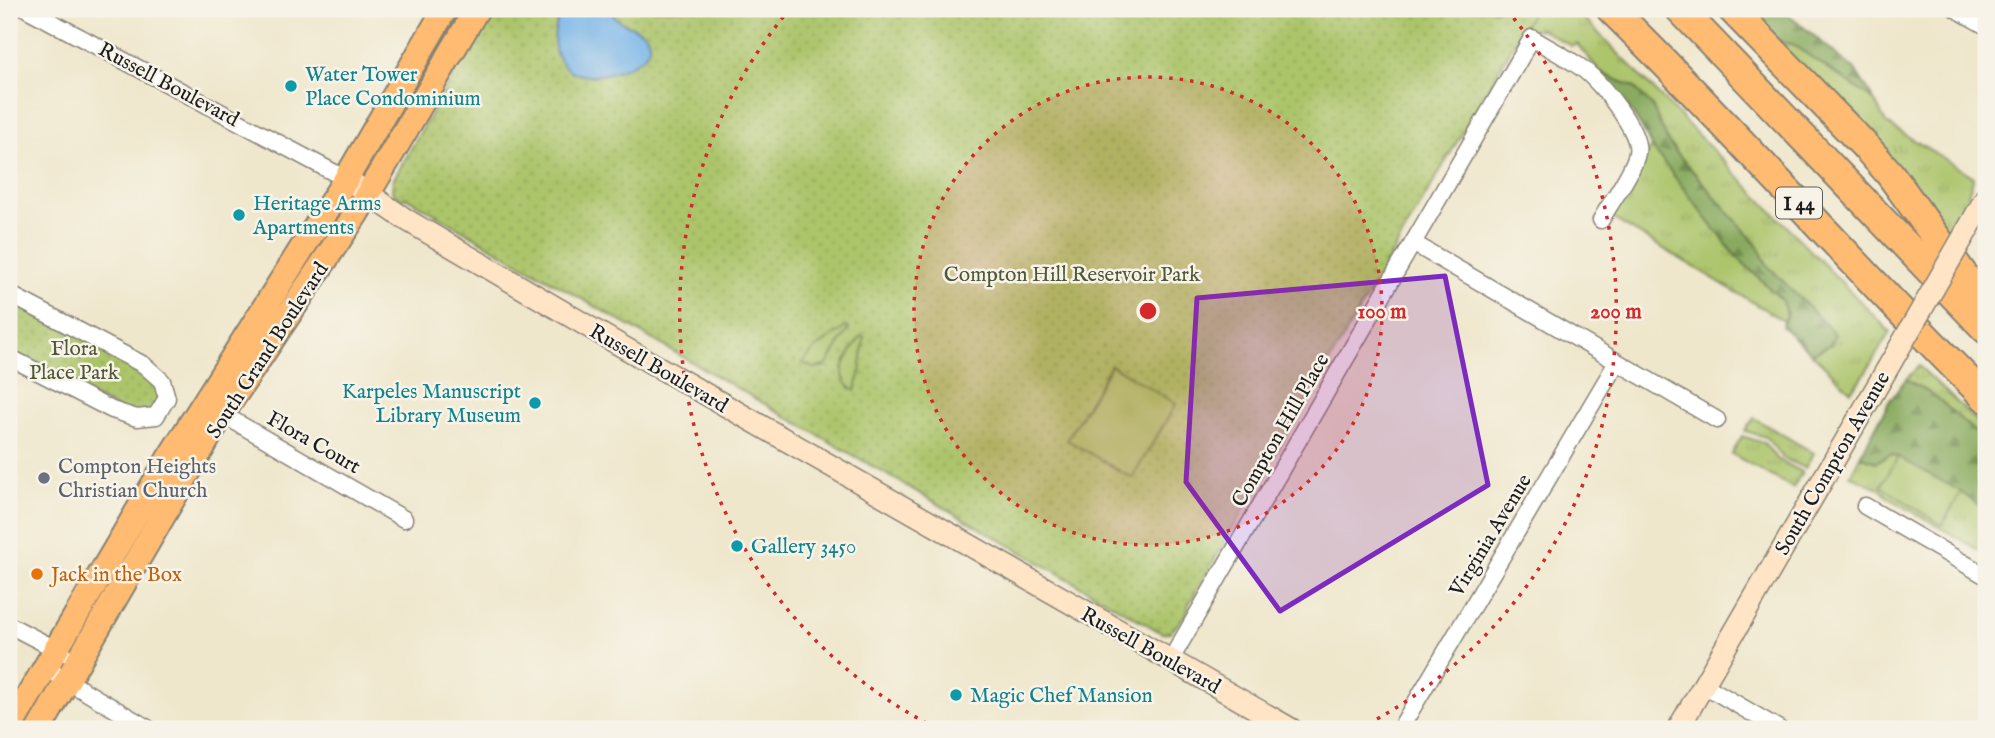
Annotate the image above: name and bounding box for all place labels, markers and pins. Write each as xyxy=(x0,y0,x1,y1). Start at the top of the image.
place label: Water Tower Place Condominium xyxy=(305,62,481,113)
marker: Water Tower Place Condominium xyxy=(283,78,299,94)
place label: Heritage Arms Apartments xyxy=(252,191,381,242)
marker: Heritage Arms Apartments xyxy=(231,207,247,223)
centre of rings xyxy=(1136,299,1160,323)
place label: Karpeles Manuscript Library Museum xyxy=(342,379,521,430)
marker: Karpeles Manuscript Library Museum xyxy=(527,395,543,411)
place label: Compton Heights Christian Church xyxy=(58,454,216,505)
marker: Compton Heights Christian Church xyxy=(36,470,52,486)
place label: Gallery 3450 xyxy=(751,534,856,561)
marker: Gallery 3450 xyxy=(729,538,745,554)
place label: Jack in the Box xyxy=(49,562,182,589)
marker: Jack in the Box xyxy=(29,566,45,582)
place label: Magic Chef Mansion xyxy=(970,683,1153,710)
marker: Magic Chef Mansion xyxy=(948,687,964,703)

